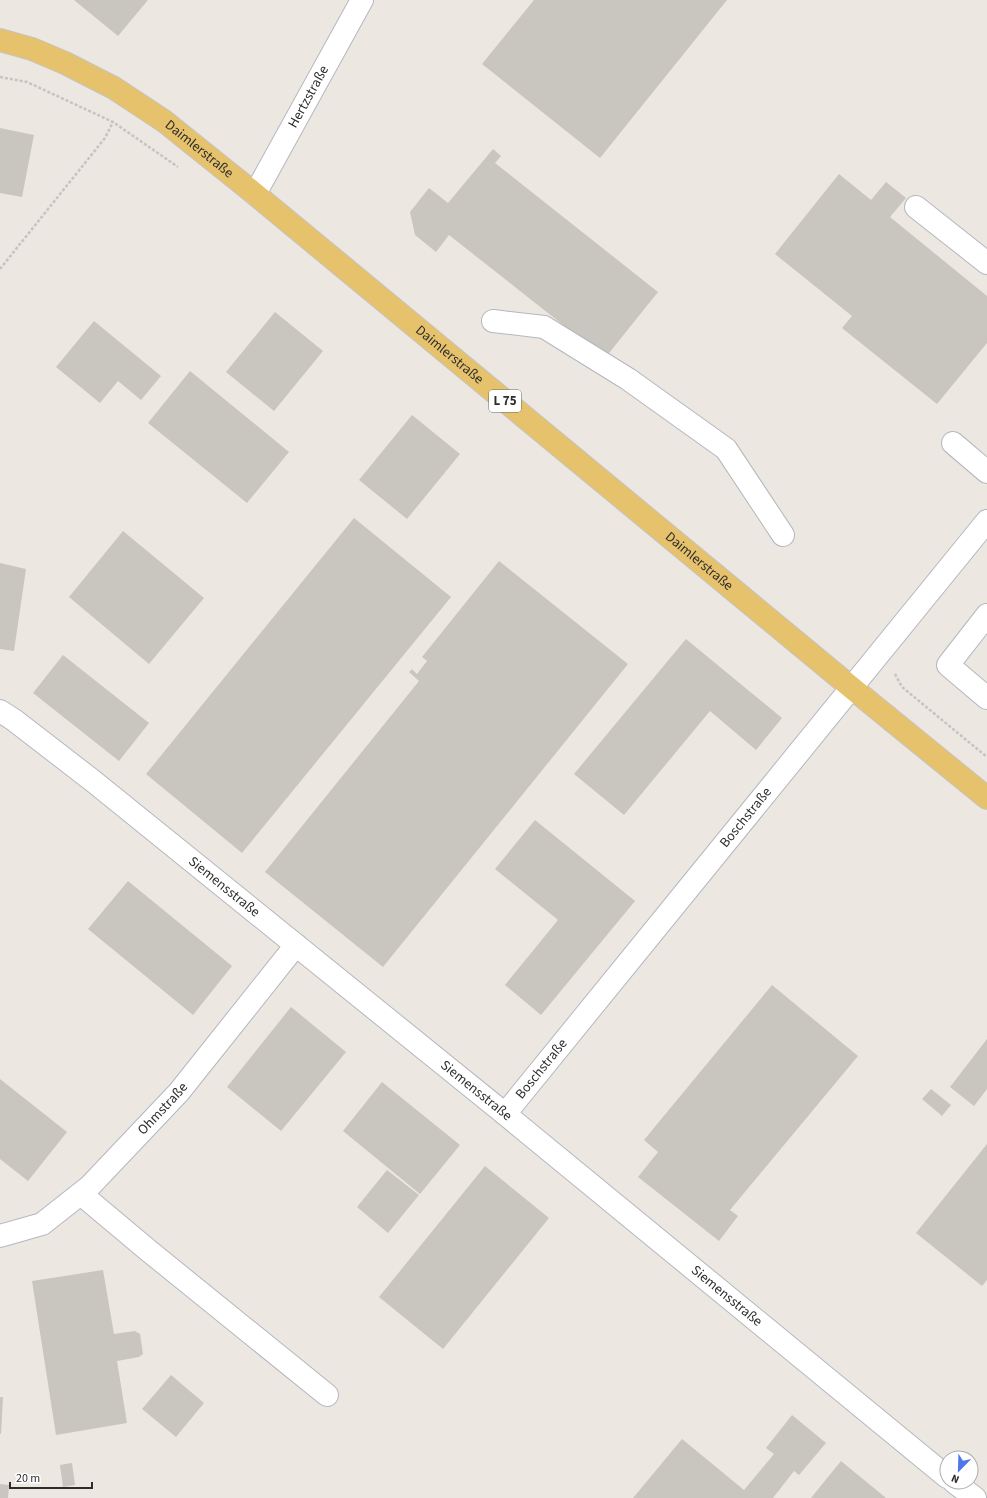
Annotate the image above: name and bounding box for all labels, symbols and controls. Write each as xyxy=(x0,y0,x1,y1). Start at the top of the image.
street label: Hertzstraße xyxy=(283,62,334,132)
street label: Daimlerstraße xyxy=(160,115,238,183)
street label: Daimlerstraße xyxy=(411,321,488,389)
road number: L 75 xyxy=(489,390,521,412)
street label: Daimlerstraße xyxy=(661,527,737,596)
street label: Boschstraße xyxy=(715,783,777,852)
street label: Siemensstraße xyxy=(184,852,264,922)
street label: Boschstraße xyxy=(511,1034,572,1103)
street label: Siemensstraße xyxy=(436,1056,516,1126)
street label: Ohmstraße xyxy=(133,1078,193,1140)
street label: Siemensstraße xyxy=(687,1261,767,1331)
north arrow xyxy=(939,1450,979,1490)
scale bar xyxy=(10,1464,92,1490)
text: 20 m xyxy=(16,1470,40,1487)
text: N xyxy=(949,1470,962,1487)

